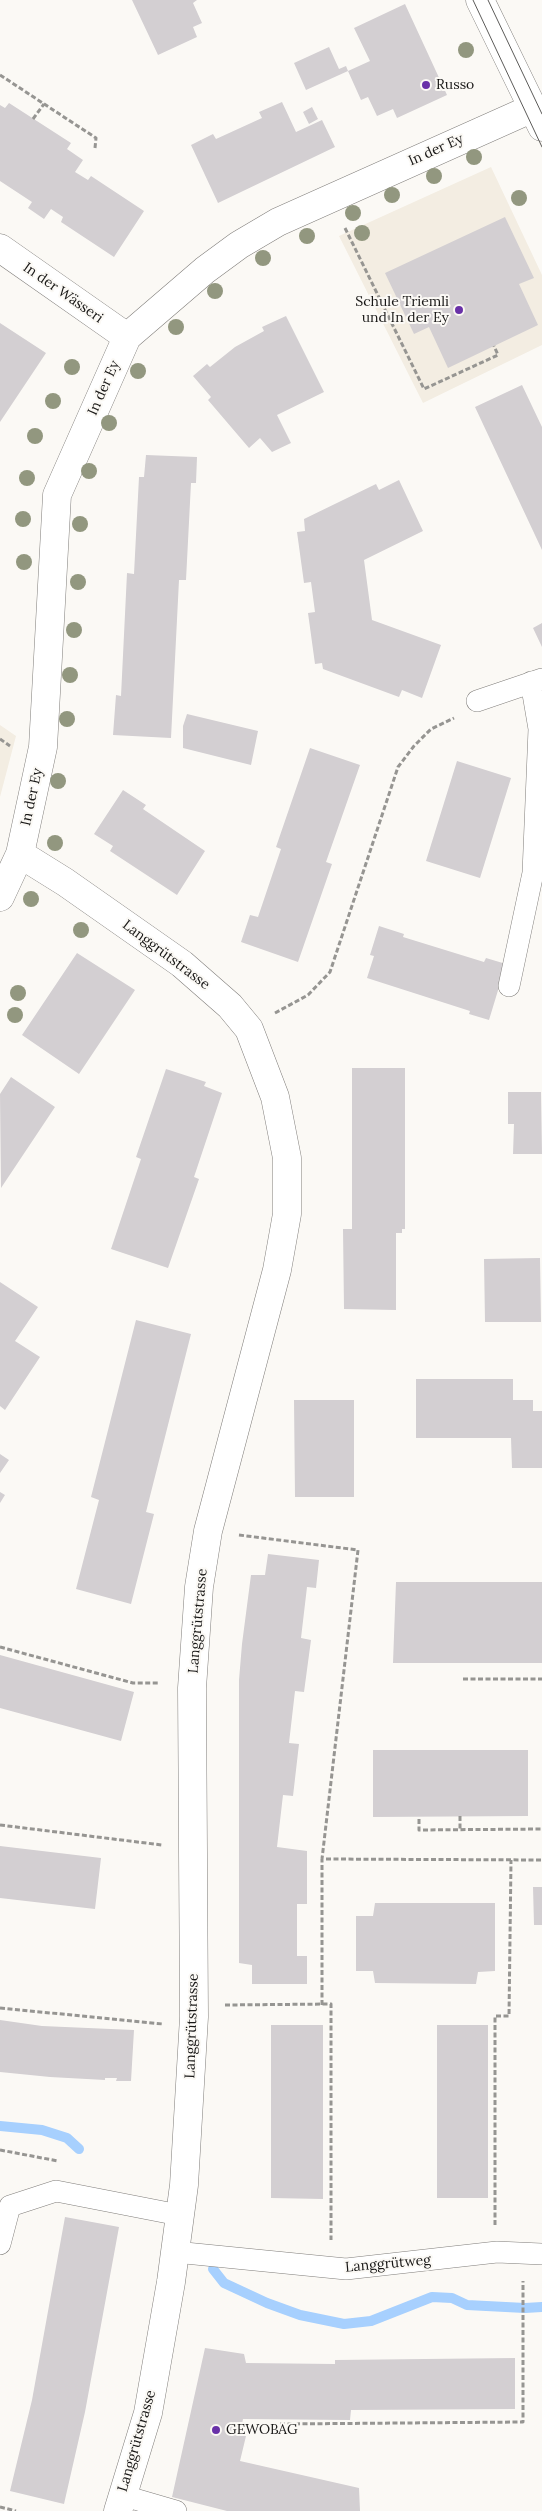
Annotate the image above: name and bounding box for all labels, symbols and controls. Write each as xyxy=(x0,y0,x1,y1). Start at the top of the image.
place label: Russo xyxy=(436,77,474,93)
marker: Russo xyxy=(420,79,432,91)
street label: In der Ey xyxy=(406,130,466,170)
street label: In der Wässeri xyxy=(20,259,106,327)
place label: Schule Triemli und In der Ey xyxy=(355,294,449,326)
marker: Schule Triemli und In der Ey xyxy=(453,304,465,316)
street label: In der Ey xyxy=(84,358,124,418)
street label: In der Ey xyxy=(18,767,46,827)
street label: Langgrütstrasse xyxy=(119,917,213,993)
street label: Langgrütstrasse xyxy=(185,1568,211,1674)
street label: Langgrütstrasse xyxy=(182,1973,202,2079)
street label: Langgrütweg xyxy=(344,2252,432,2276)
street label: Langgrütstrasse xyxy=(114,2388,160,2494)
place label: GEWOBAG xyxy=(226,2422,298,2438)
marker: GEWOBAG xyxy=(210,2424,222,2436)

